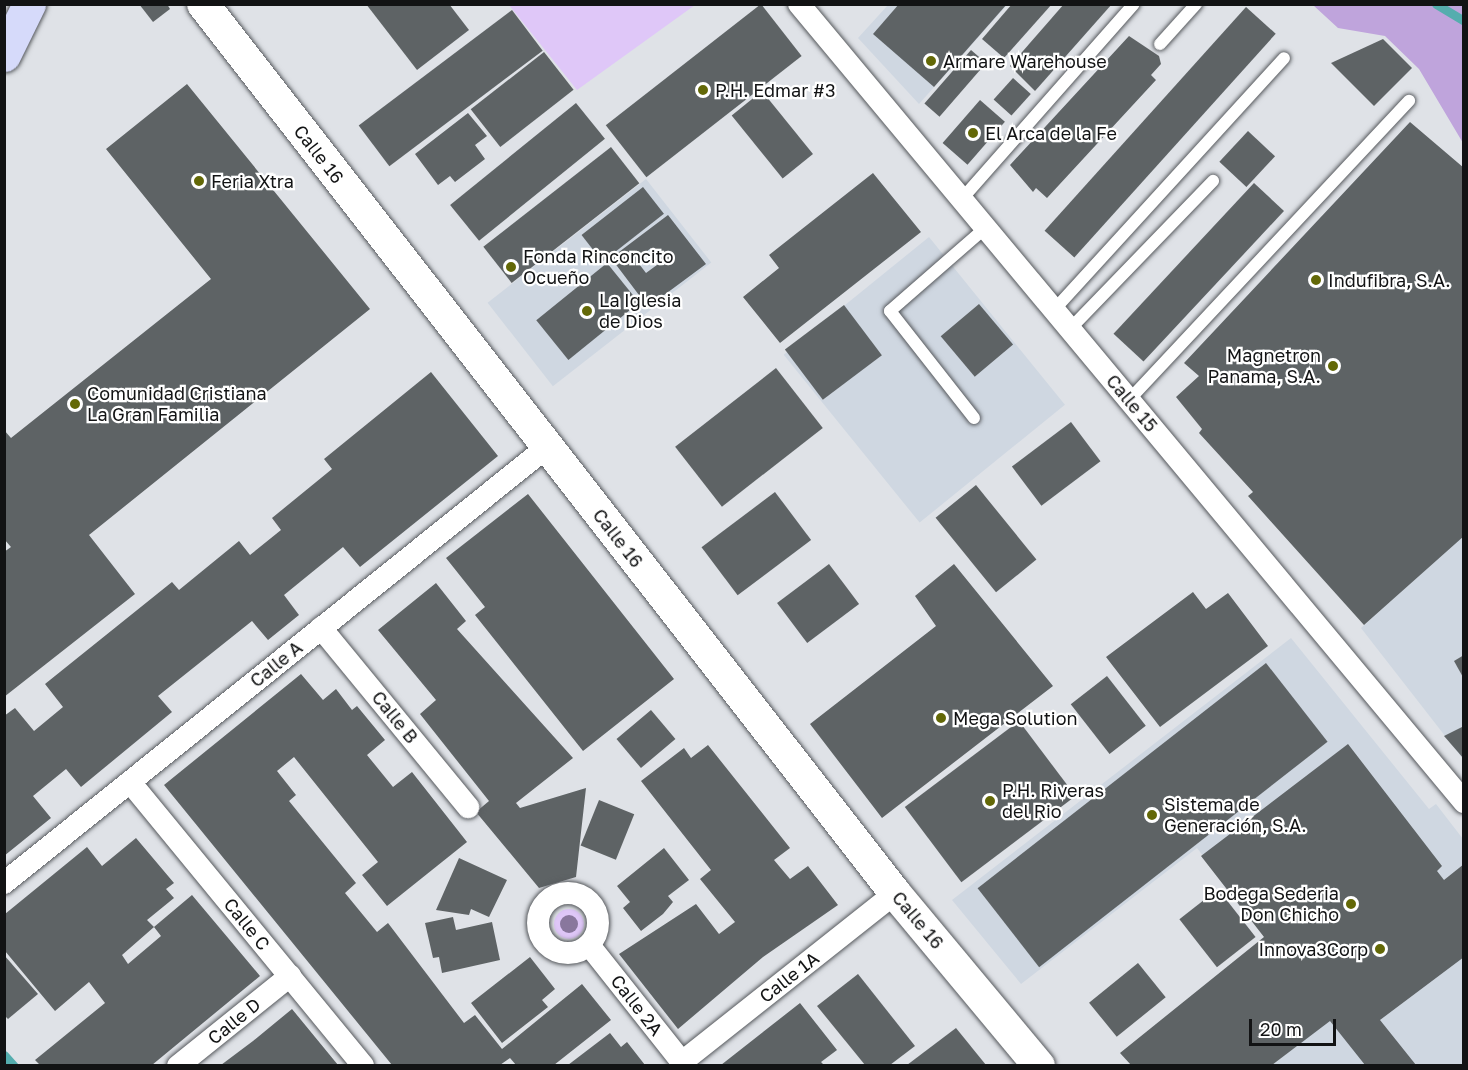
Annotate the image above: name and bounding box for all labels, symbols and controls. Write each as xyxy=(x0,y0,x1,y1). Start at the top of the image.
place label: Armare Warehouse xyxy=(943,50,1107,72)
marker: Armare Warehouse xyxy=(924,54,938,68)
place label: P.H. Edmar #3 xyxy=(715,79,836,101)
marker: P.H. Edmar #3 xyxy=(696,83,710,97)
street label: Calle 16 xyxy=(289,120,349,188)
place label: El Arca de la Fe xyxy=(985,122,1117,144)
marker: El Arca de la Fe xyxy=(966,126,980,140)
place label: Feria Xtra xyxy=(211,170,294,192)
marker: Feria Xtra xyxy=(192,174,206,188)
place label: Fonda Rinconcito Ocueño xyxy=(523,246,674,288)
marker: Fonda Rinconcito Ocueño xyxy=(504,260,518,274)
place label: Indufibra, S.A. xyxy=(1328,269,1451,291)
marker: Indufibra, S.A. xyxy=(1309,273,1323,287)
place label: La Iglesia de Dios xyxy=(599,290,681,332)
marker: La Iglesia de Dios xyxy=(580,304,594,318)
place label: Magnetron Panama, S.A. xyxy=(1207,345,1321,388)
marker: Magnetron Panama, S.A. xyxy=(1326,359,1340,373)
street label: Calle 15 xyxy=(1102,370,1162,436)
place label: Comunidad Cristiana La Gran Familia xyxy=(87,383,267,426)
marker: Comunidad Cristiana La Gran Familia xyxy=(68,397,82,411)
street label: Calle 16 xyxy=(588,504,648,572)
street label: Calle A xyxy=(246,636,306,692)
street label: Calle B xyxy=(367,687,423,747)
place label: Mega Solution xyxy=(953,707,1078,729)
marker: Mega Solution xyxy=(934,711,948,725)
place label: P.H. Riveras del Rio xyxy=(1002,780,1104,822)
marker: P.H. Riveras del Rio xyxy=(983,794,997,808)
place label: Sistema de Generación, S.A. xyxy=(1164,794,1307,836)
marker: Sistema de Generación, S.A. xyxy=(1145,808,1159,822)
place label: Bodega Sederia Don Chicho xyxy=(1203,883,1339,926)
street label: Calle 16 xyxy=(888,887,948,953)
street label: Calle C xyxy=(219,894,275,954)
marker: Bodega Sederia Don Chicho xyxy=(1344,897,1358,911)
place label: Innova3Corp xyxy=(1258,938,1368,960)
marker: Innova3Corp xyxy=(1373,942,1387,956)
street label: Calle 1A xyxy=(755,947,823,1007)
street label: Calle 2A xyxy=(607,970,667,1040)
street label: Calle D xyxy=(203,993,265,1049)
scale bar xyxy=(1252,1007,1339,1045)
text: 20 m xyxy=(1260,1018,1302,1040)

